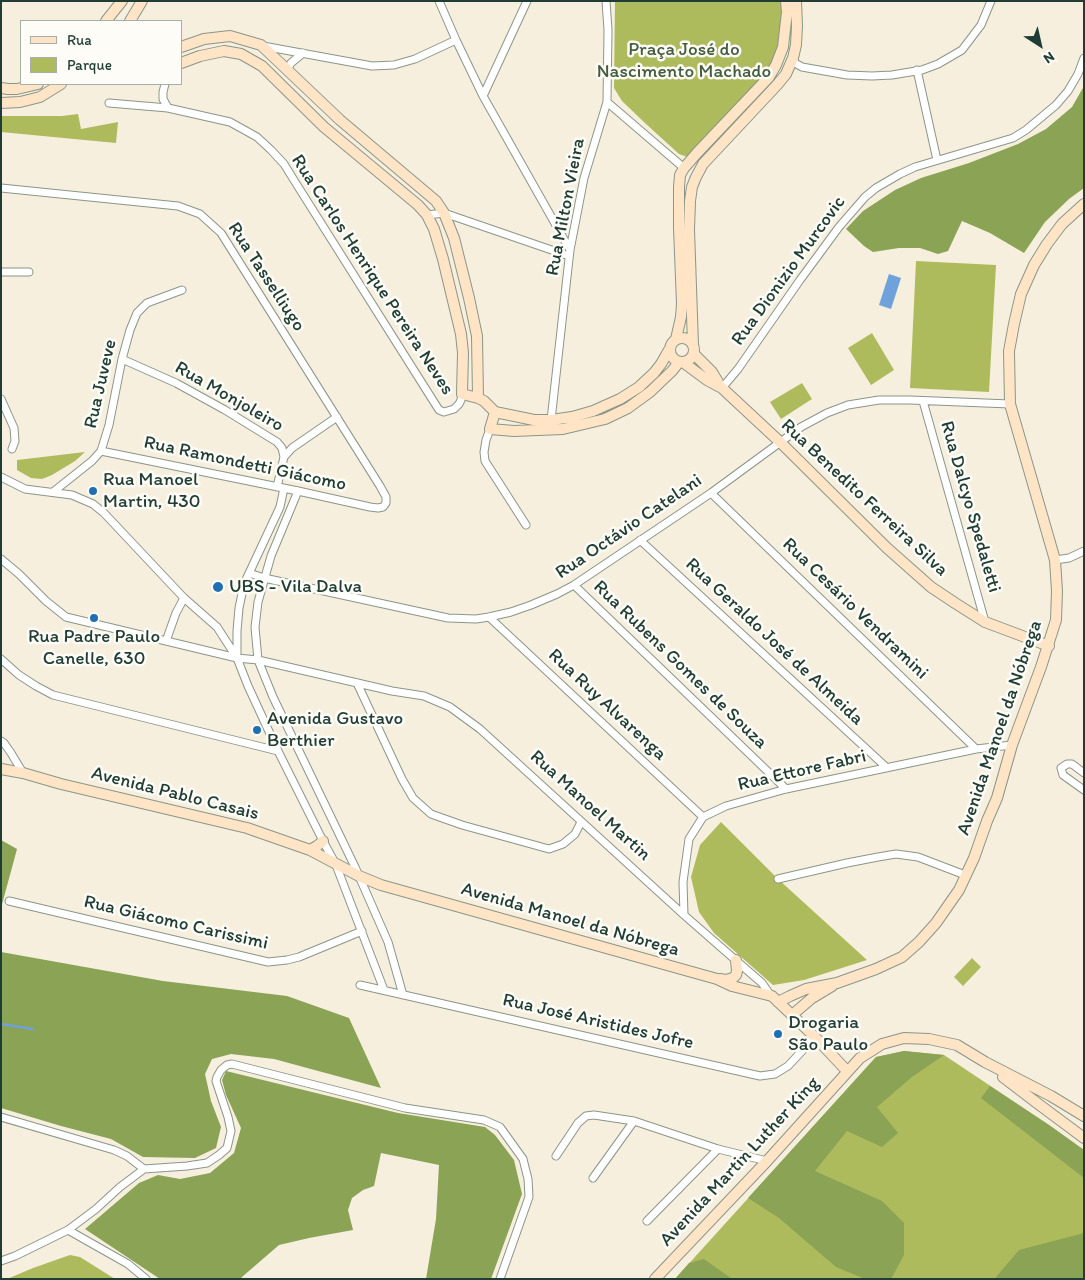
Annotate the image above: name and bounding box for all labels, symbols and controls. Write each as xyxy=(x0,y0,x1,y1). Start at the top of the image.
legend xyxy=(20,20,182,85)
north arrow xyxy=(1015,20,1065,70)
text: Rua xyxy=(67,31,92,49)
park label: Praça José do Nascimento Machado xyxy=(597,39,771,83)
text: N xyxy=(1040,48,1058,67)
text: Parque xyxy=(67,56,112,74)
street label: Rua Milton Vieira xyxy=(541,136,591,278)
street label: Rua Carlos Henrique Pereira Neves xyxy=(286,151,458,399)
street label: Rua Dionizio Murcovic xyxy=(727,192,851,350)
street label: Rua Tasselliugo xyxy=(222,218,310,336)
street label: Rua Juveve xyxy=(80,337,122,431)
street label: Rua Monjoleiro xyxy=(170,357,288,437)
street label: Rua Benedito Ferreira Silva xyxy=(776,415,952,581)
street label: Rua Dalcyo Spedaletti xyxy=(935,419,1005,595)
street label: Rua Ramondetti Giácomo xyxy=(142,431,348,497)
place label: Rua Manoel Martin, 430 xyxy=(103,469,200,513)
street label: Rua Octávio Catelani xyxy=(551,470,707,584)
marker: Rua Manoel Martin, 430 xyxy=(87,485,99,497)
street label: Rua Cesário Vendramini xyxy=(777,533,933,685)
street label: Rua Geraldo José de Almeida xyxy=(680,553,868,731)
place label: UBS - Vila Dalva xyxy=(229,576,362,598)
street label: Rua Rubens Gomes de Souza xyxy=(588,576,772,754)
marker: UBS - Vila Dalva xyxy=(211,580,225,594)
marker: Rua Padre Paulo Canelle, 630 xyxy=(88,612,100,624)
street label: Avenida Manoel da Nóbrega xyxy=(952,618,1048,838)
place label: Rua Padre Paulo Canelle, 630 xyxy=(28,626,160,670)
street label: Rua Ruy Alvarenga xyxy=(543,644,671,766)
place label: Avenida Gustavo Berthier xyxy=(267,708,403,752)
marker: Avenida Gustavo Berthier xyxy=(251,724,263,736)
street label: Rua Ettore Fabri xyxy=(736,745,868,797)
street label: Rua Manoel Martin xyxy=(525,746,655,866)
street label: Avenida Pablo Casais xyxy=(89,762,261,826)
street label: Avenida Manoel da Nóbrega xyxy=(458,878,682,962)
street label: Rua Giácomo Carissimi xyxy=(82,891,270,955)
street label: Rua José Aristides Jofre xyxy=(500,989,696,1055)
place label: Drogaria São Paulo xyxy=(788,1012,868,1056)
marker: Drogaria São Paulo xyxy=(772,1028,784,1040)
street label: Avenida Martin Luther King xyxy=(655,1072,825,1252)

